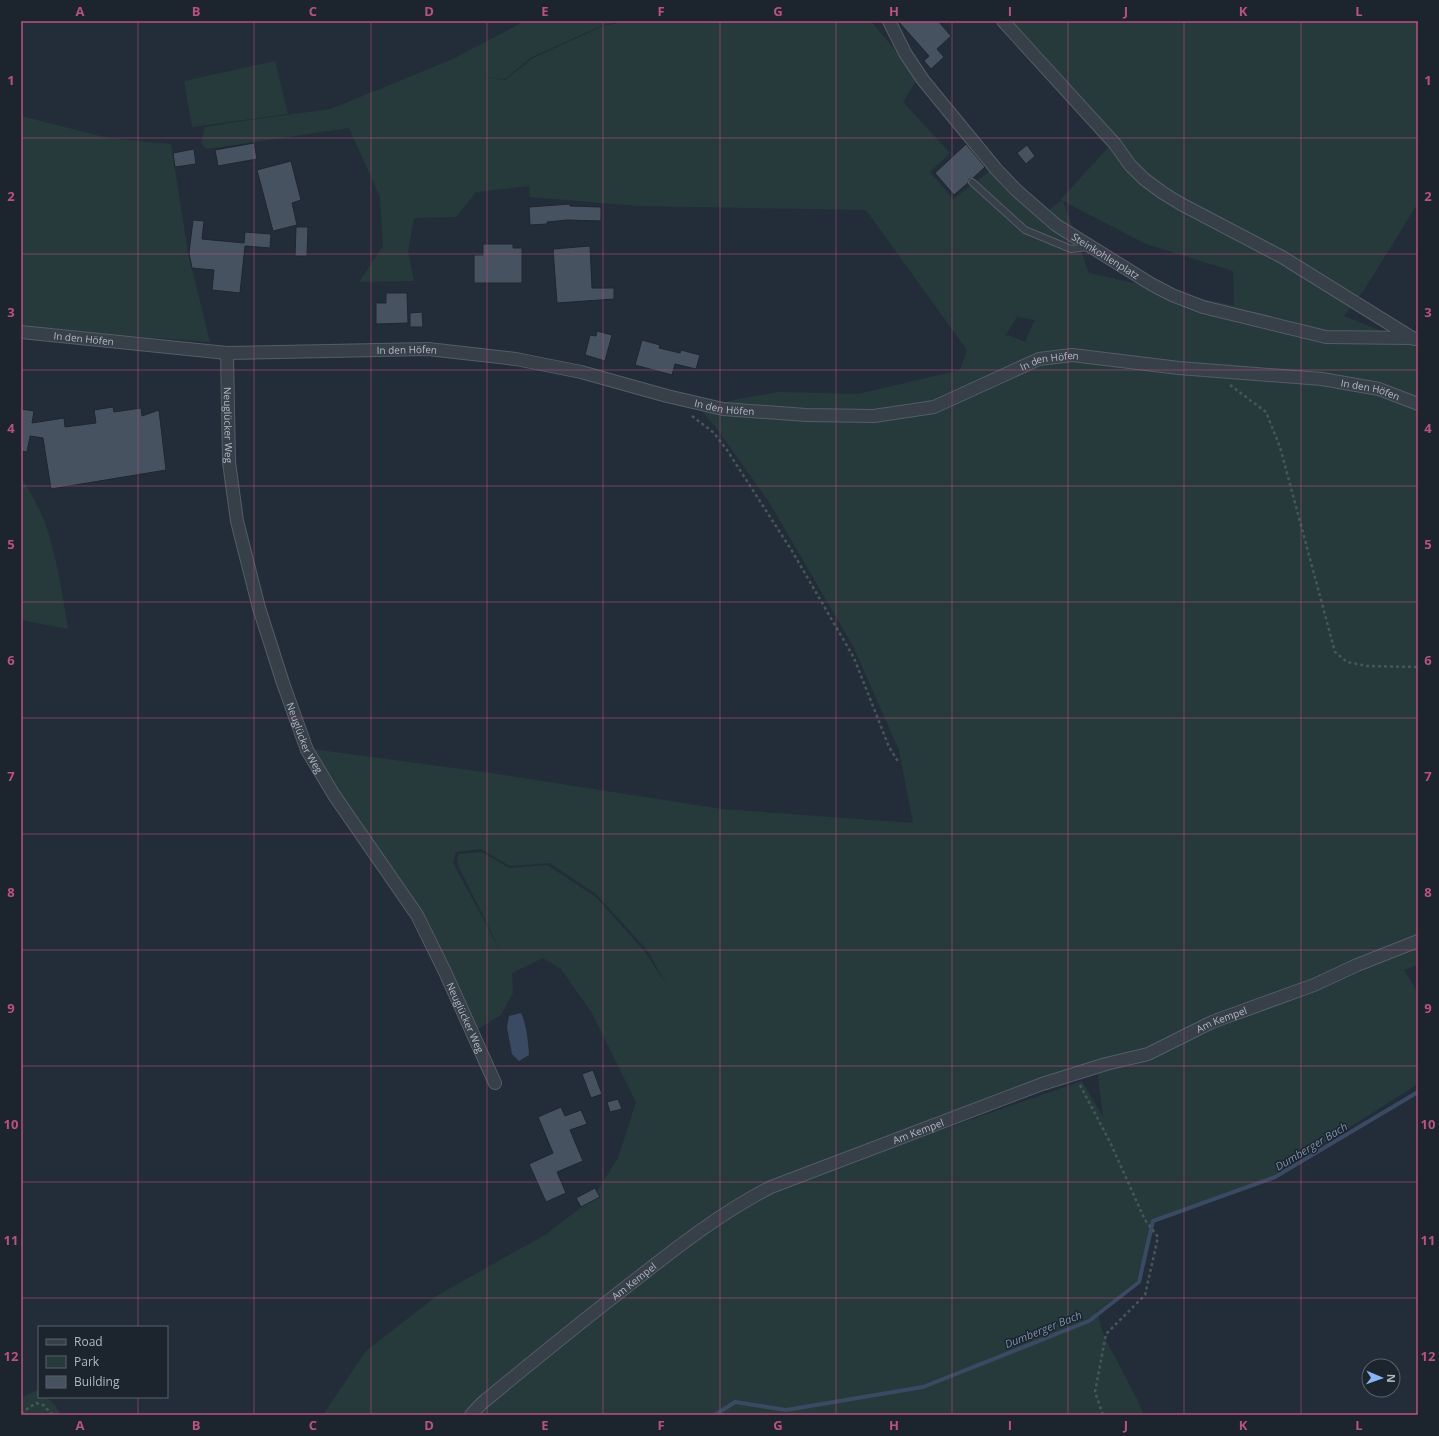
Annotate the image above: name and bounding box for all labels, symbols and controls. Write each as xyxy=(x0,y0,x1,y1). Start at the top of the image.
text: A xyxy=(76,2,85,20)
text: B xyxy=(192,2,201,20)
text: C xyxy=(309,2,317,20)
text: D xyxy=(424,2,434,20)
text: E xyxy=(541,2,549,20)
text: F xyxy=(657,2,665,20)
text: G xyxy=(773,2,783,20)
text: H xyxy=(889,2,899,20)
text: I xyxy=(1008,2,1012,20)
text: J xyxy=(1123,2,1128,20)
text: K xyxy=(1239,2,1248,20)
text: L xyxy=(1355,2,1363,20)
text: 1 xyxy=(7,71,15,89)
text: 1 xyxy=(1424,71,1432,89)
text: 2 xyxy=(7,187,15,205)
text: 2 xyxy=(1424,187,1432,205)
street label: Steinkohlenplatz xyxy=(1069,229,1143,282)
text: 3 xyxy=(7,303,15,321)
text: 3 xyxy=(1424,303,1432,321)
street label: In den Höfen xyxy=(53,328,115,348)
street label: In den Höfen xyxy=(376,342,438,357)
street label: In den Höfen xyxy=(1018,348,1080,374)
street label: In den Höfen xyxy=(1340,375,1402,403)
street label: Neuglücker Weg xyxy=(221,387,236,464)
street label: In den Höfen xyxy=(693,396,755,418)
text: 4 xyxy=(7,419,15,437)
text: 4 xyxy=(1424,419,1432,437)
text: 5 xyxy=(7,535,15,553)
text: 5 xyxy=(1424,535,1432,553)
text: 6 xyxy=(7,651,15,669)
text: 6 xyxy=(1424,651,1432,669)
street label: Neuglücker Weg xyxy=(283,700,327,776)
text: 7 xyxy=(7,767,15,785)
text: 7 xyxy=(1424,767,1432,785)
text: 8 xyxy=(7,883,15,901)
text: 8 xyxy=(1424,883,1432,901)
street label: Neuglücker Weg xyxy=(443,980,488,1056)
text: 9 xyxy=(7,999,15,1017)
text: 9 xyxy=(1424,999,1432,1017)
street label: Am Kempel xyxy=(1194,1003,1249,1036)
text: 10 xyxy=(4,1115,18,1133)
street label: Am Kempel xyxy=(891,1115,946,1147)
text: 10 xyxy=(1421,1115,1435,1133)
water label: Dumberger Bach xyxy=(1272,1118,1350,1174)
text: 11 xyxy=(4,1231,18,1249)
text: 11 xyxy=(1421,1231,1435,1249)
street label: Am Kempel xyxy=(608,1259,659,1303)
water label: Dumberger Bach xyxy=(1002,1307,1084,1351)
legend xyxy=(38,1326,168,1398)
text: Road xyxy=(74,1333,103,1350)
text: 12 xyxy=(4,1347,19,1365)
text: 12 xyxy=(1421,1347,1436,1365)
text: Park xyxy=(74,1353,100,1370)
north arrow xyxy=(1361,1358,1401,1398)
text: Building xyxy=(74,1373,120,1390)
text: N xyxy=(1384,1374,1399,1383)
text: A xyxy=(76,1416,85,1434)
text: B xyxy=(192,1416,201,1434)
text: C xyxy=(309,1416,317,1434)
text: D xyxy=(424,1416,434,1434)
text: E xyxy=(541,1416,549,1434)
text: F xyxy=(657,1416,665,1434)
text: G xyxy=(773,1416,783,1434)
text: H xyxy=(889,1416,899,1434)
text: I xyxy=(1008,1416,1012,1434)
text: J xyxy=(1123,1416,1128,1434)
text: K xyxy=(1239,1416,1248,1434)
text: L xyxy=(1355,1416,1363,1434)

